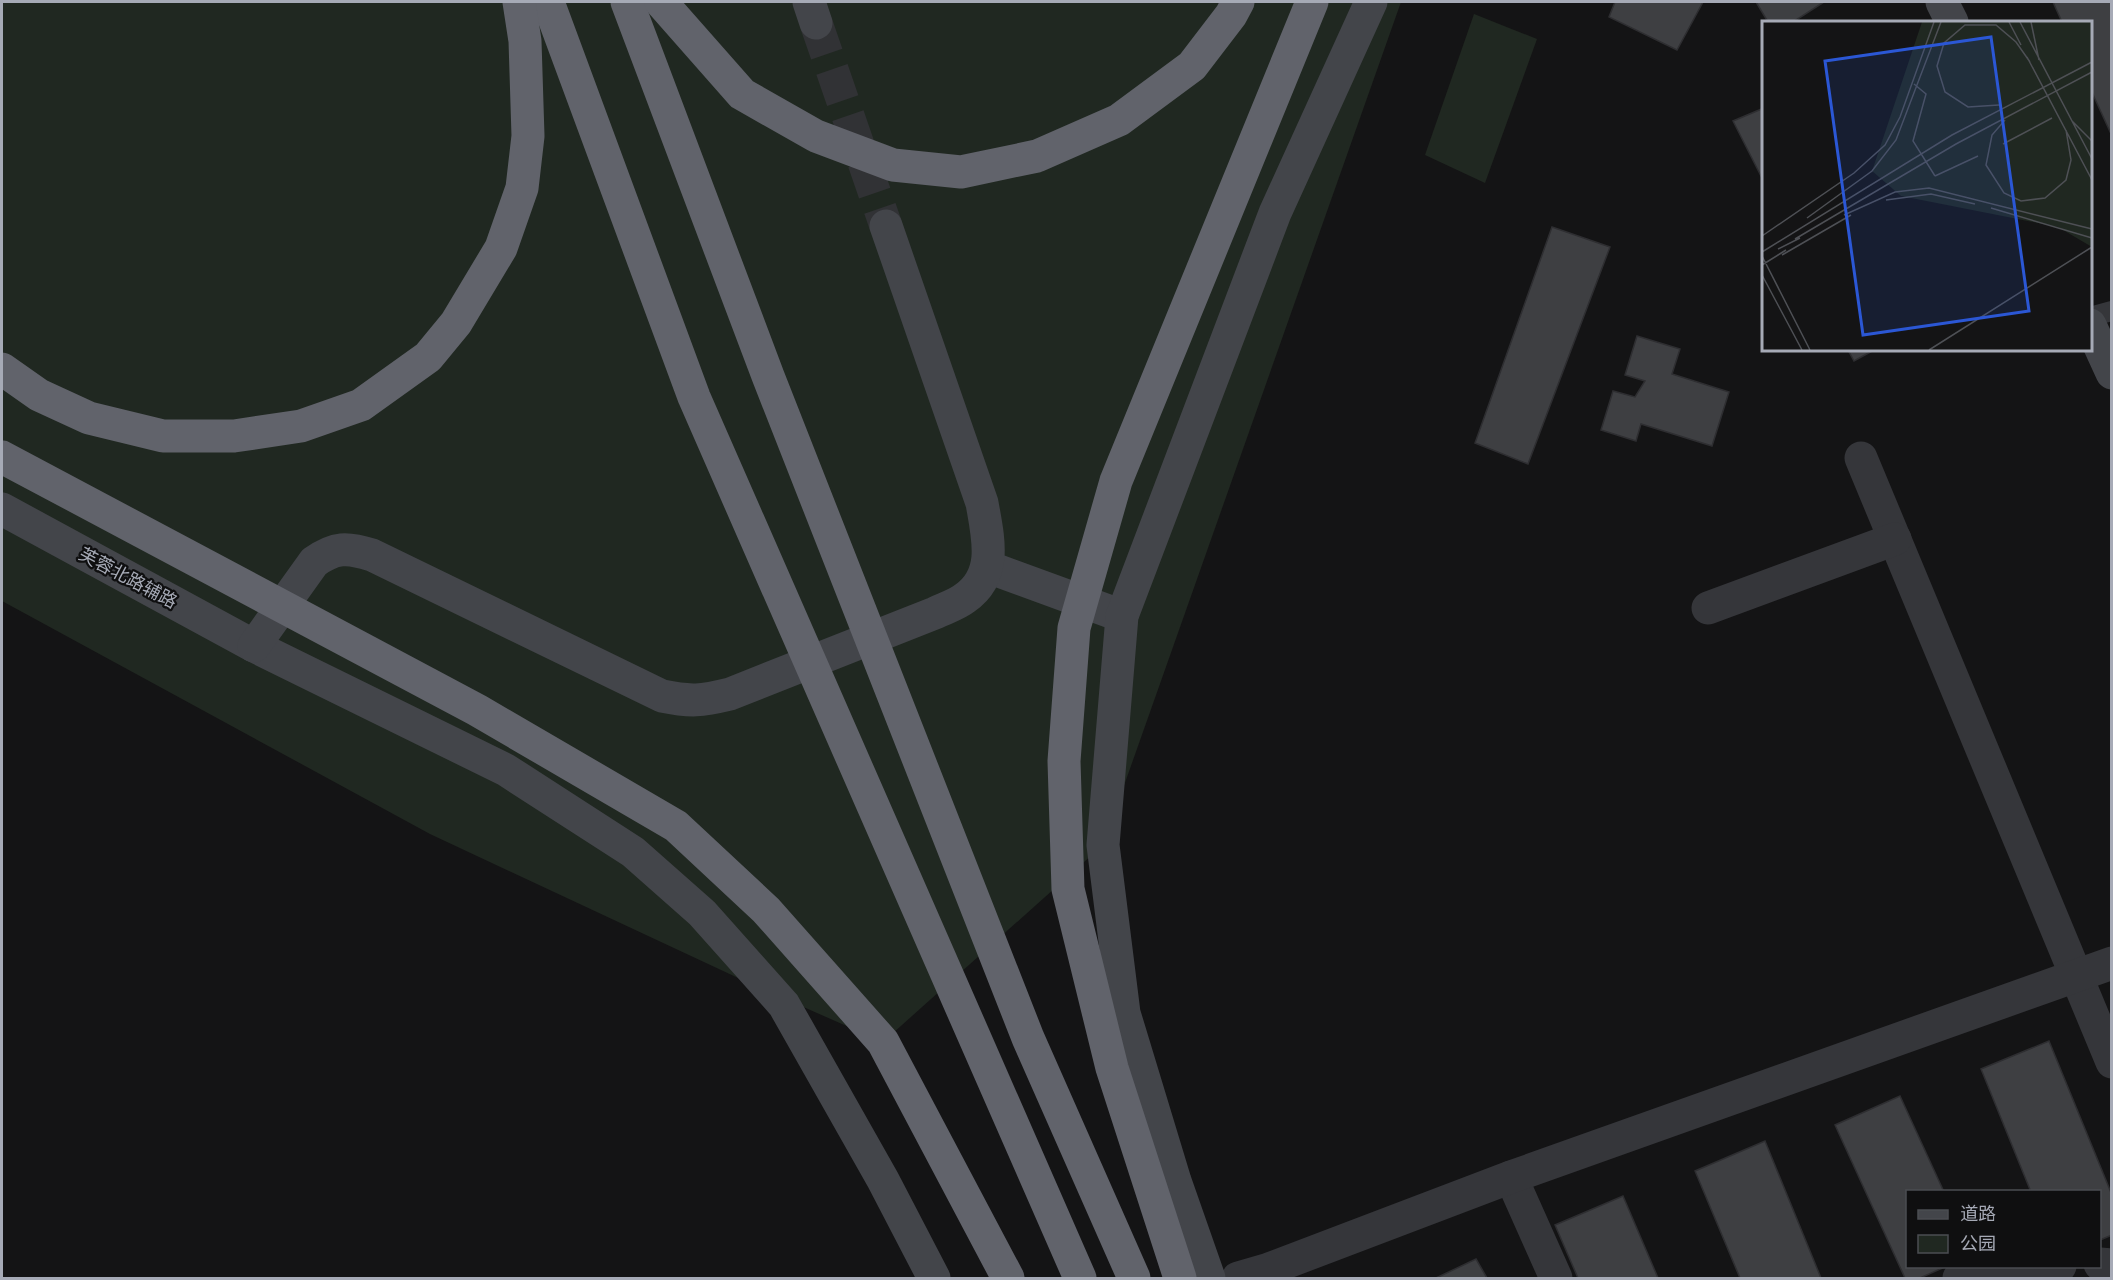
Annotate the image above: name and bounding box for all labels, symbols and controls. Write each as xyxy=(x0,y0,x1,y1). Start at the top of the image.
inset map xyxy=(1762,21,2092,351)
street label: 芙蓉北路辅路 xyxy=(76,542,181,612)
legend xyxy=(1906,1190,2101,1268)
text: 道路 xyxy=(1960,1202,1996,1224)
text: 公园 xyxy=(1960,1232,1996,1254)

